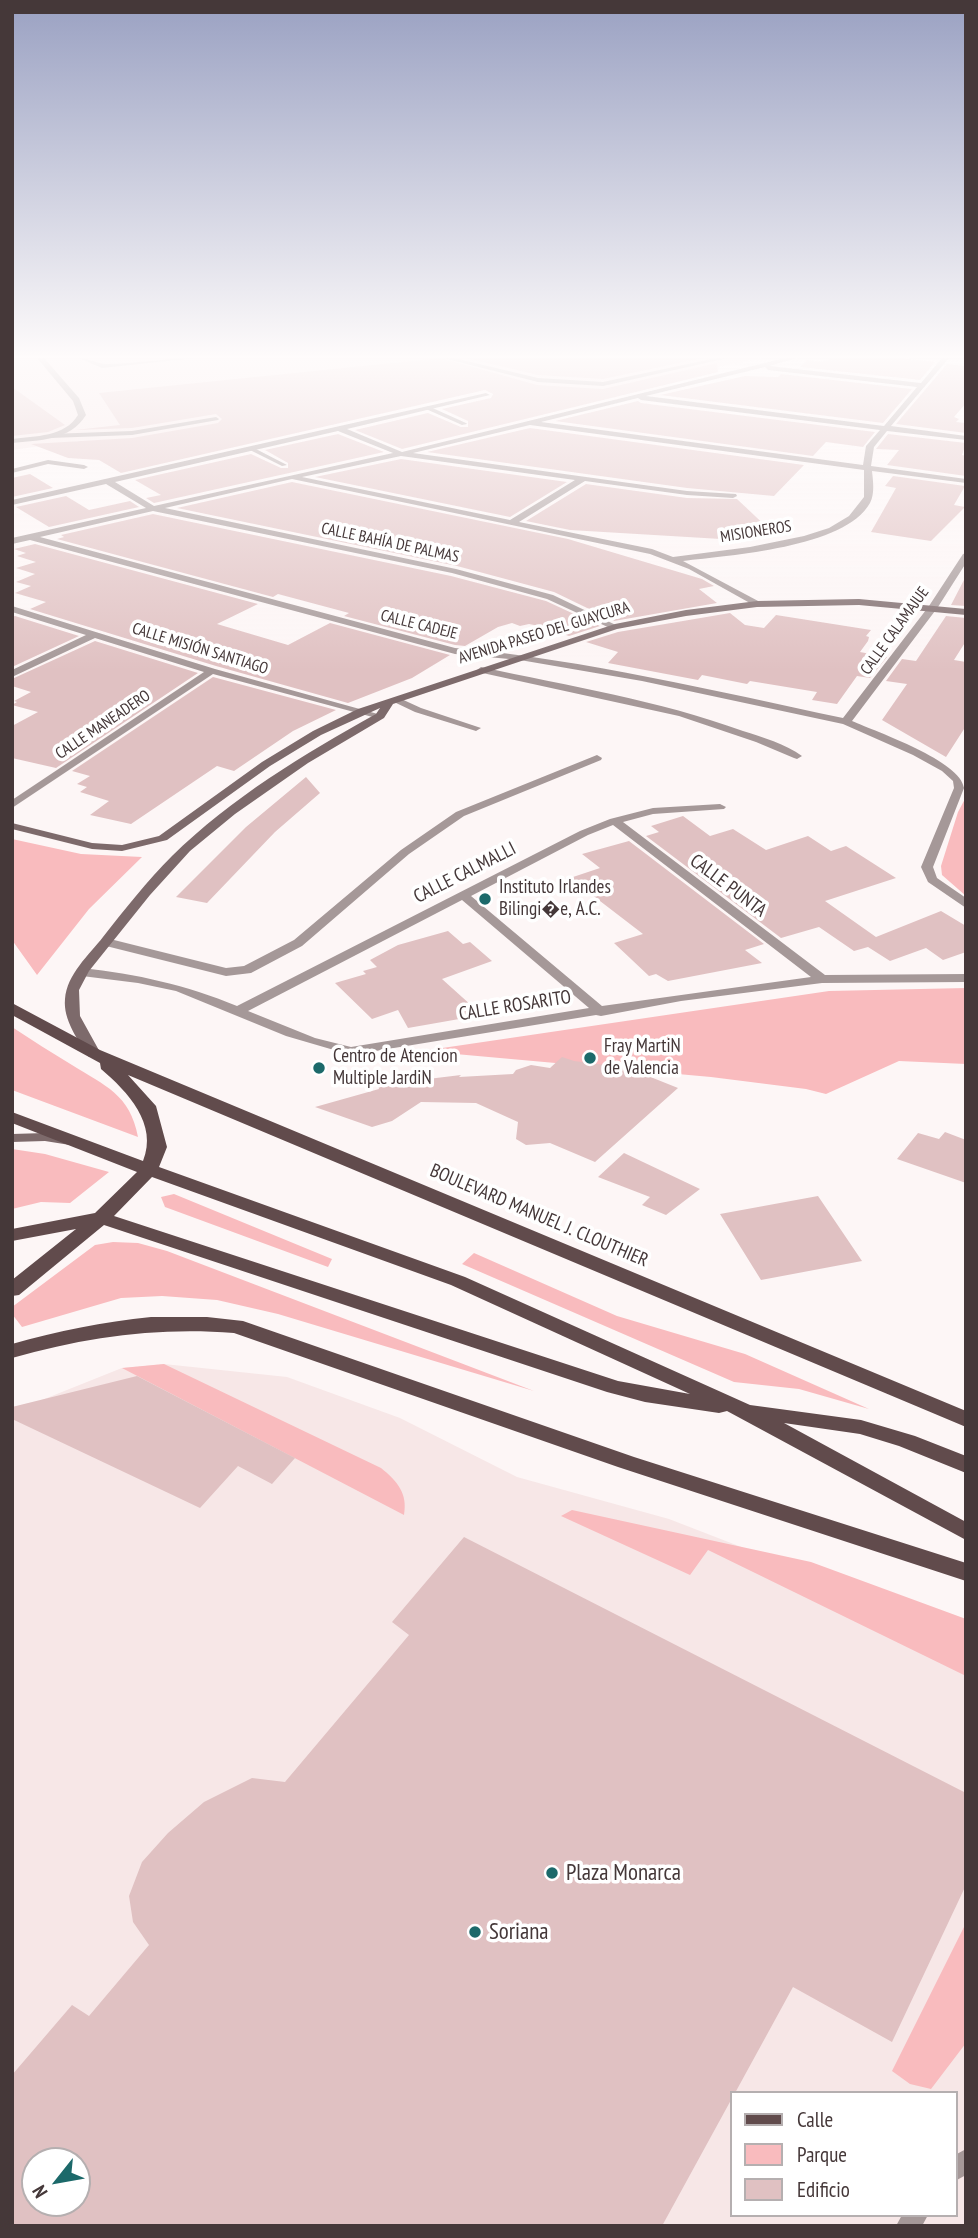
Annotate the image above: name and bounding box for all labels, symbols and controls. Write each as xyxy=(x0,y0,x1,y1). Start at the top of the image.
street label: MISIONEROS xyxy=(719,517,793,547)
street label: CALLE BAHÍA DE PALMAS xyxy=(319,519,461,567)
street label: CALLE CALAMAJUE xyxy=(857,583,933,679)
street label: AVENIDA PASEO DEL GUAYCURA xyxy=(456,598,632,668)
street label: CALLE CADEJE xyxy=(379,606,459,644)
street label: CALLE MISIÓN SANTIAGO xyxy=(130,619,270,679)
street label: CALLE MANEADERO xyxy=(52,686,154,764)
street label: CALLE CALMALLI xyxy=(410,838,520,908)
street label: CALLE PUNTA xyxy=(685,850,771,922)
place label: Instituto Irlandes Bilingi�e, A.C. xyxy=(499,877,611,921)
marker: Instituto Irlandes Bilingi�e, A.C. xyxy=(477,891,493,907)
street label: CALLE ROSARITO xyxy=(457,986,573,1026)
place label: Fray MartiN de Valencia xyxy=(604,1036,681,1080)
place label: Centro de Atencion Multiple JardiN xyxy=(333,1046,458,1090)
marker: Fray MartiN de Valencia xyxy=(582,1050,598,1066)
marker: Centro de Atencion Multiple JardiN xyxy=(311,1060,327,1076)
street label: BOULEVARD MANUEL J. CLOUTHIER xyxy=(426,1160,652,1272)
place label: Plaza Monarca xyxy=(566,1859,681,1887)
marker: Plaza Monarca xyxy=(544,1865,560,1881)
place label: Soriana xyxy=(489,1918,549,1946)
marker: Soriana xyxy=(467,1924,483,1940)
legend xyxy=(730,2091,957,2217)
text: Calle xyxy=(797,2106,833,2133)
text: Parque xyxy=(797,2141,847,2168)
north arrow xyxy=(21,2147,91,2217)
text: Edificio xyxy=(797,2176,850,2203)
text: N xyxy=(27,2181,53,2202)

